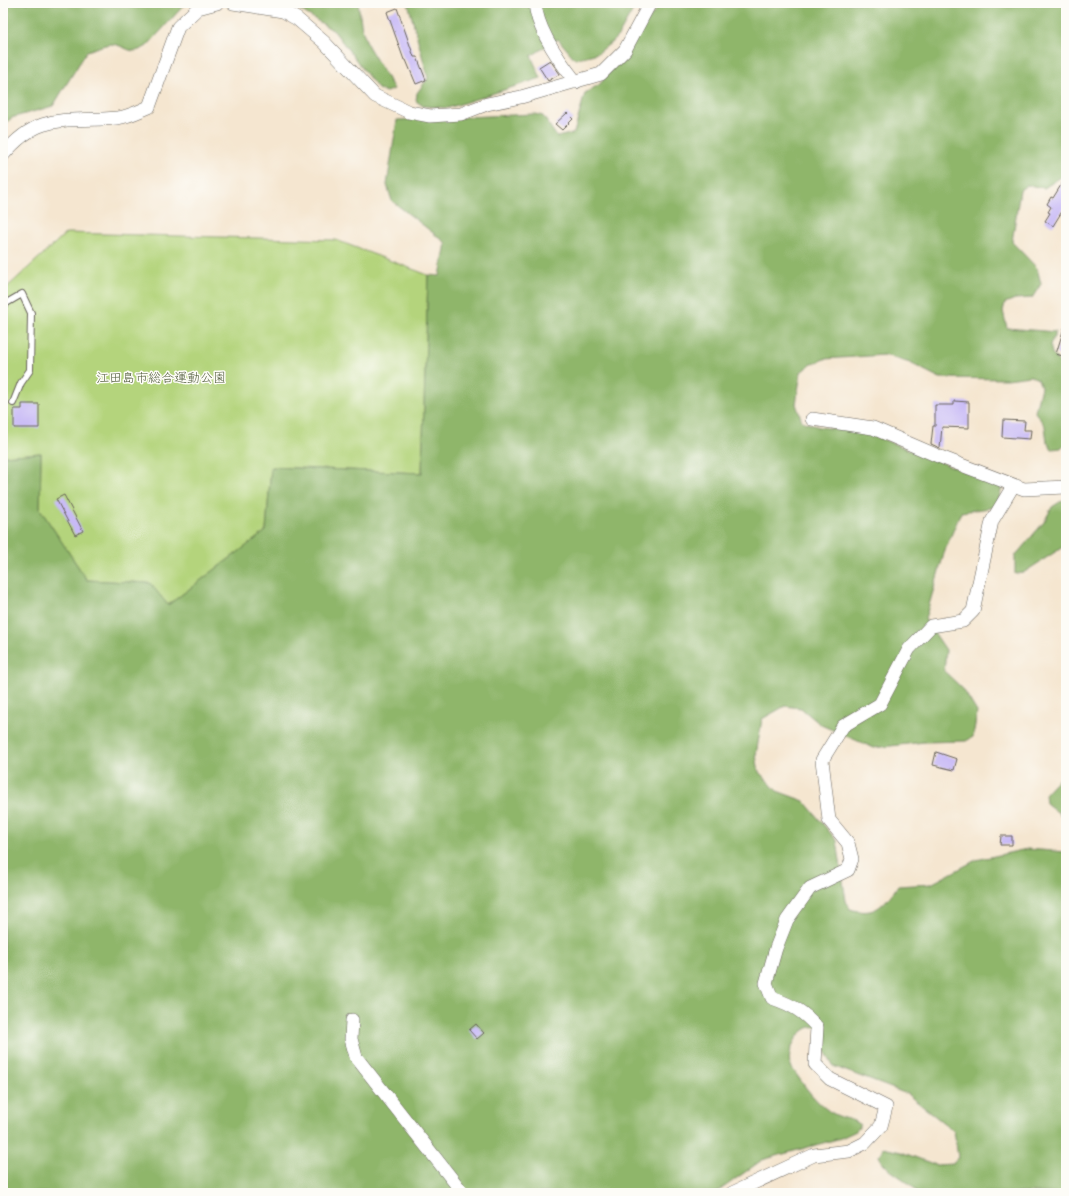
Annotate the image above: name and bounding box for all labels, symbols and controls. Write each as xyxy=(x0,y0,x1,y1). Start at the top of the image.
park label: 江田島市総合運動公園 xyxy=(96,370,226,385)

